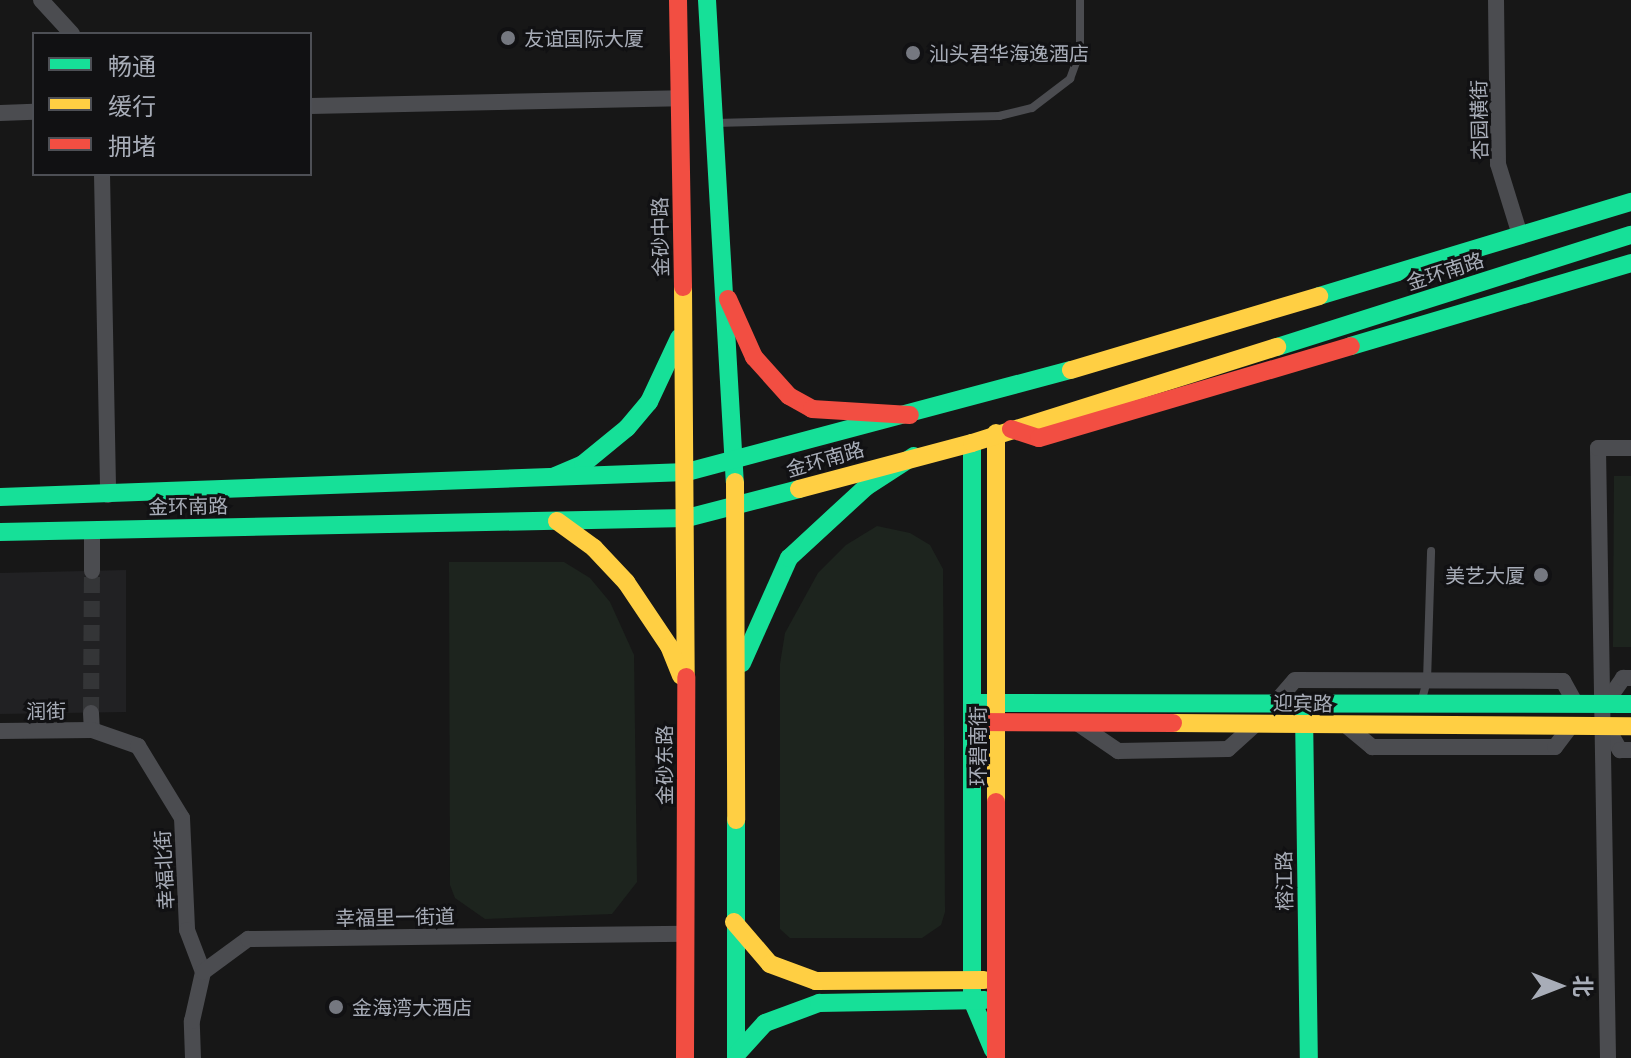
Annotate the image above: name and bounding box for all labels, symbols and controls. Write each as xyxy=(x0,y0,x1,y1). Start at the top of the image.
place label: 友谊国际大厦 xyxy=(524,26,644,50)
marker: 友谊国际大厦 xyxy=(499,29,517,47)
legend xyxy=(32,32,312,176)
place label: 汕头君华海逸酒店 xyxy=(929,41,1089,65)
marker: 汕头君华海逸酒店 xyxy=(904,44,922,62)
text: 畅通 xyxy=(108,53,156,80)
street label: 杏园横街 xyxy=(1466,80,1492,160)
text: 缓行 xyxy=(108,93,156,120)
text: 拥堵 xyxy=(108,133,156,160)
street label: 金砂中路 xyxy=(647,197,673,277)
street label: 金环南路 xyxy=(1403,247,1487,295)
street label: 金环南路 xyxy=(783,436,867,482)
street label: 金环南路 xyxy=(148,493,228,519)
place label: 美艺大厦 xyxy=(1445,563,1525,587)
marker: 美艺大厦 xyxy=(1532,566,1550,584)
street label: 迎宾路 xyxy=(1273,690,1333,716)
street label: 润街 xyxy=(26,699,66,723)
street label: 环碧南街 xyxy=(965,706,989,786)
street label: 金砂东路 xyxy=(652,725,676,805)
street label: 幸福北街 xyxy=(150,829,178,911)
street label: 榕江路 xyxy=(1271,851,1297,911)
street label: 幸福里一街道 xyxy=(335,904,455,930)
north arrow xyxy=(1519,946,1599,1026)
text: 北 xyxy=(1571,975,1596,997)
place label: 金海湾大酒店 xyxy=(352,995,472,1019)
marker: 金海湾大酒店 xyxy=(327,998,345,1016)

